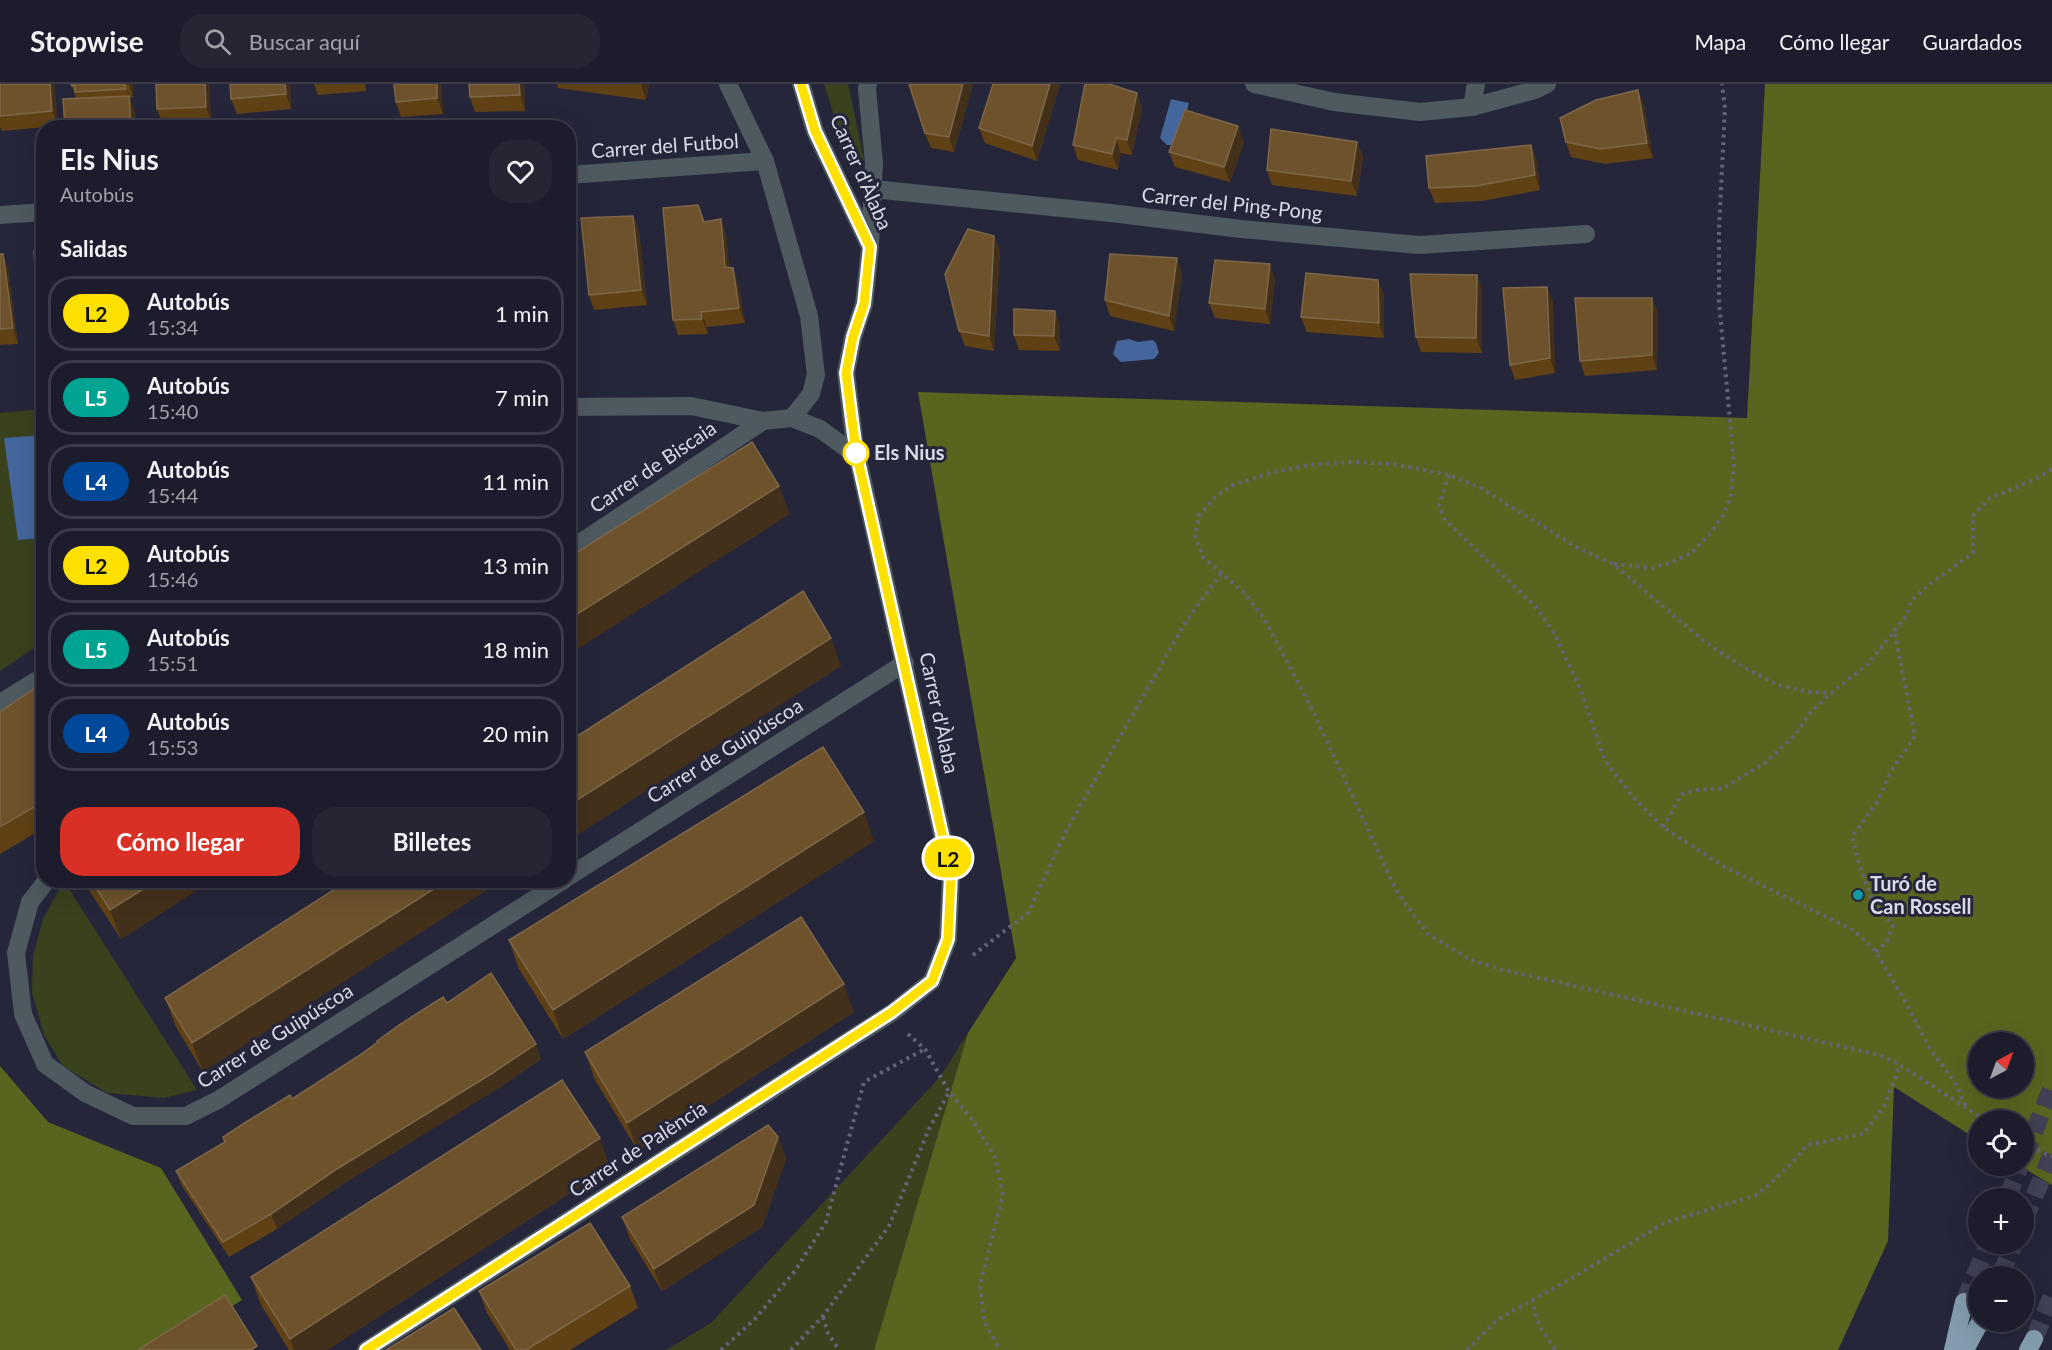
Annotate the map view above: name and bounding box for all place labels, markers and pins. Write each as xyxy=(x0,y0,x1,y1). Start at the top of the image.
marker: Els Nius xyxy=(843,440,869,466)
place label: Els Nius xyxy=(874,440,945,464)
place label: Turó de Can Rossell xyxy=(1870,871,1971,918)
marker: Turó de Can Rossell xyxy=(1851,888,1865,902)

